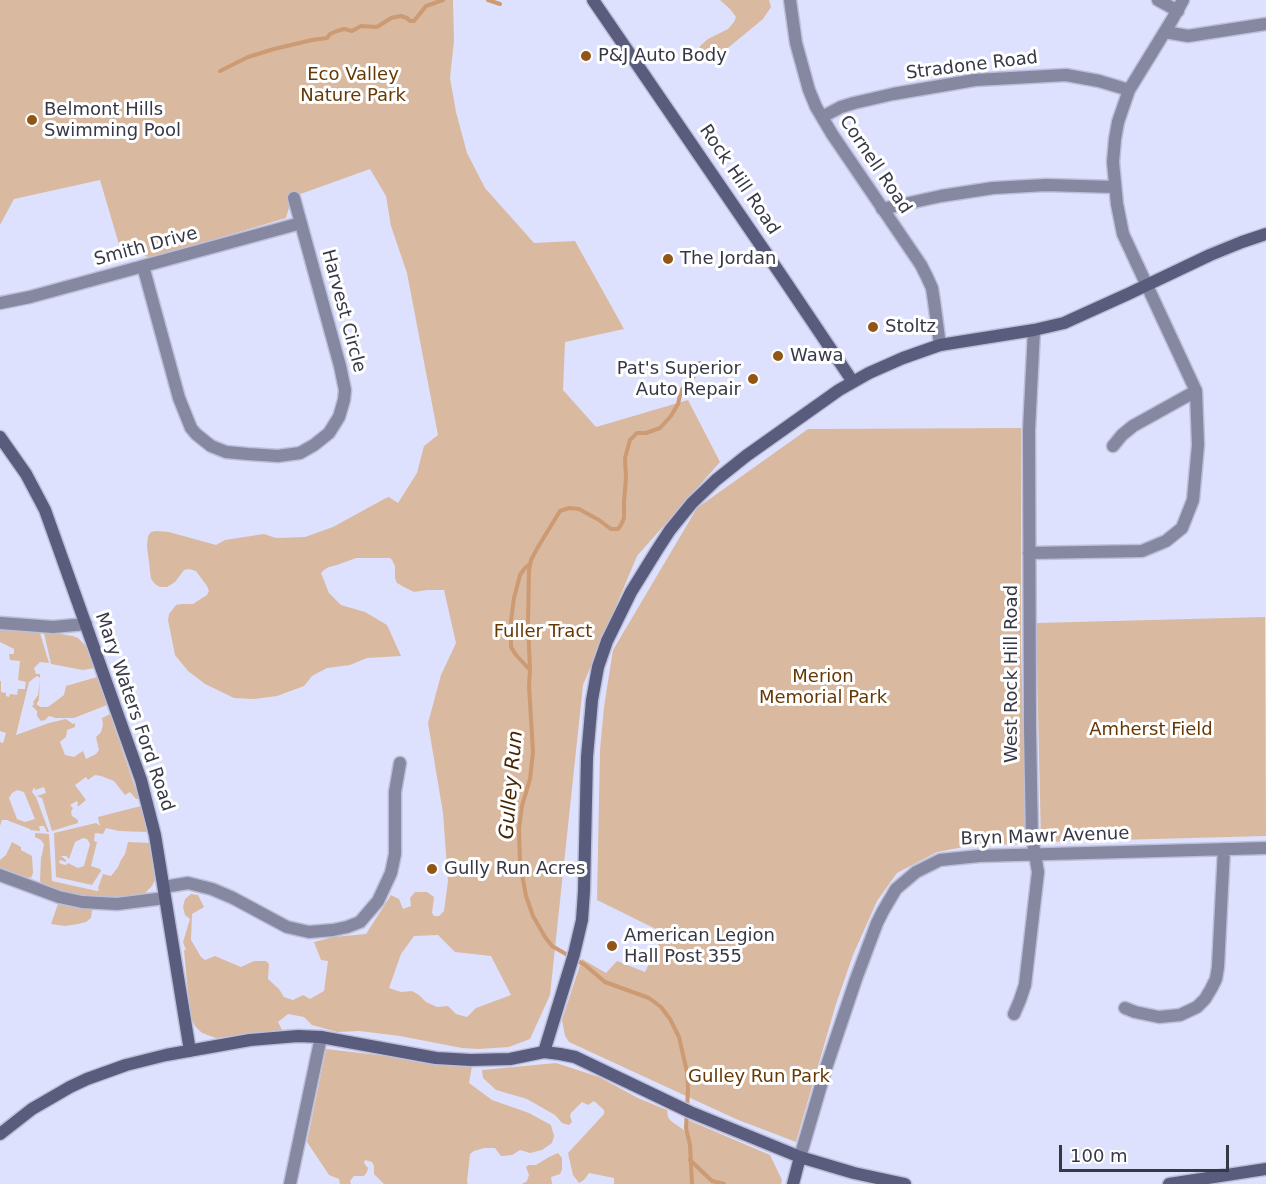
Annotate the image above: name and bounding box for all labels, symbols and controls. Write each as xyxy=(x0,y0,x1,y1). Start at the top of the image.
place label: P&J Auto Body xyxy=(598,45,727,67)
street label: Stradone Road xyxy=(905,47,1039,85)
marker: P&J Auto Body xyxy=(579,49,593,63)
park label: Eco Valley Nature Park xyxy=(300,64,406,106)
place label: Belmont Hills Swimming Pool xyxy=(44,99,181,142)
street label: Cornell Road xyxy=(834,112,916,218)
marker: Belmont Hills Swimming Pool xyxy=(25,113,39,127)
street label: Rock Hill Road xyxy=(694,121,784,239)
street label: Smith Drive xyxy=(92,223,200,271)
street label: Harvest Circle xyxy=(316,247,370,375)
place label: The Jordan xyxy=(680,248,776,270)
marker: The Jordan xyxy=(661,252,675,266)
place label: Stoltz xyxy=(885,316,936,338)
marker: Stoltz xyxy=(866,320,880,334)
place label: Wawa xyxy=(790,345,843,367)
marker: Wawa xyxy=(771,349,785,363)
place label: Pat's Superior Auto Repair xyxy=(617,358,741,400)
marker: Pat's Superior Auto Repair xyxy=(746,372,760,386)
street label: West Rock Hill Road xyxy=(1001,585,1023,763)
street label: Mary Waters Ford Road xyxy=(90,610,178,814)
park label: Fuller Tract xyxy=(494,621,592,643)
park label: Merion Memorial Park xyxy=(759,666,887,708)
park label: Amherst Field xyxy=(1089,719,1213,741)
water label: Gulley Run xyxy=(495,730,529,840)
street label: Bryn Mawr Avenue xyxy=(960,823,1130,851)
place label: Gully Run Acres xyxy=(444,858,585,880)
marker: Gully Run Acres xyxy=(425,862,439,876)
place label: American Legion Hall Post 355 xyxy=(624,925,775,968)
marker: American Legion Hall Post 355 xyxy=(605,939,619,953)
park label: Gulley Run Park xyxy=(688,1066,830,1088)
scale bar xyxy=(1062,1133,1232,1171)
text: 100 m xyxy=(1070,1145,1128,1166)

